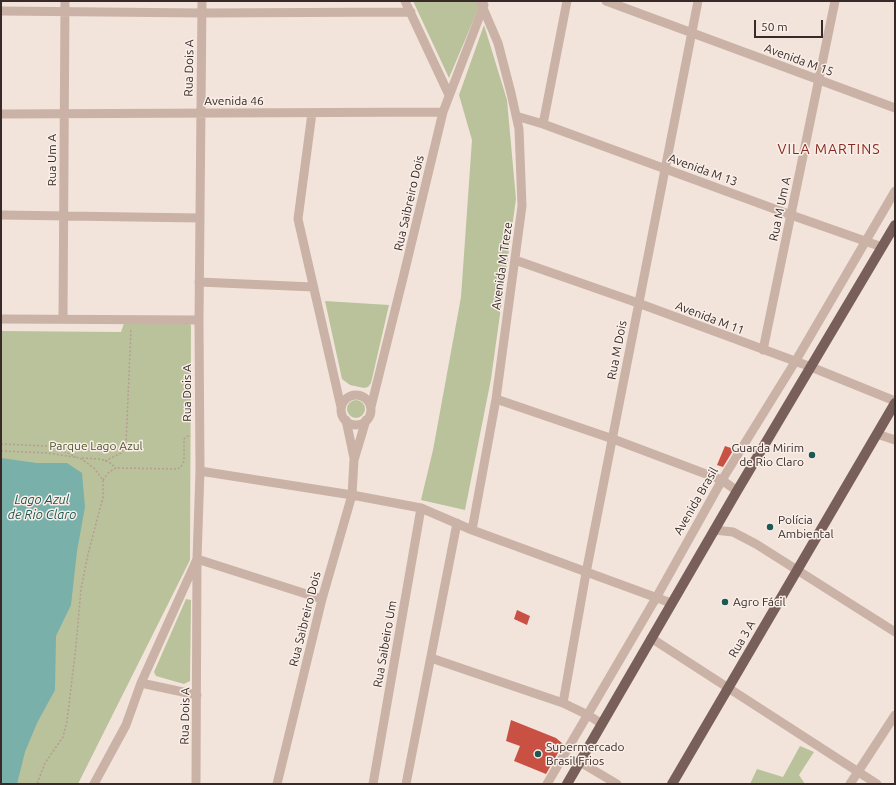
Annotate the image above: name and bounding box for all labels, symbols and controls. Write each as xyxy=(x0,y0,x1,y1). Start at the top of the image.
scale bar xyxy=(756,12,825,38)
text: 50 m xyxy=(761,20,788,33)
street label: Rua Dois A xyxy=(181,39,197,97)
street label: Avenida M 15 xyxy=(762,41,836,79)
street label: Avenida 46 xyxy=(204,94,264,108)
street label: Rua Um A xyxy=(45,134,59,186)
district label: VILA MARTINS xyxy=(778,141,880,157)
street label: Avenida M 13 xyxy=(666,151,740,189)
street label: Rua Saibreiro Dois xyxy=(391,154,427,252)
street label: Rua M Um A xyxy=(766,175,794,243)
street label: Avenida M Treze xyxy=(489,221,515,311)
street label: Avenida M 11 xyxy=(674,298,746,338)
street label: Rua M Dois xyxy=(604,319,630,381)
street label: Rua Dois A xyxy=(180,364,194,422)
park label: Parque Lago Azul xyxy=(49,439,143,453)
place label: Guarda Mirim de Rio Claro xyxy=(731,441,804,469)
marker: Guarda Mirim de Rio Claro xyxy=(807,450,817,460)
street label: Avenida Brasil xyxy=(671,465,721,537)
water label: Lago Azul de Rio Claro xyxy=(8,492,76,523)
place label: Polícia Ambiental xyxy=(778,513,834,541)
marker: Polícia Ambiental xyxy=(765,522,775,532)
street label: Rua Saibreiro Dois xyxy=(286,570,324,668)
place label: Agro Fácil xyxy=(733,595,786,609)
marker: Agro Fácil xyxy=(720,597,730,607)
street label: Rua Saibeiro Um xyxy=(370,599,400,689)
street label: Rua 3 A xyxy=(726,618,758,660)
street label: Rua Dois A xyxy=(177,687,193,745)
place label: Supermercado Brasil Frios xyxy=(546,740,625,768)
marker: Supermercado Brasil Frios xyxy=(533,749,543,759)

